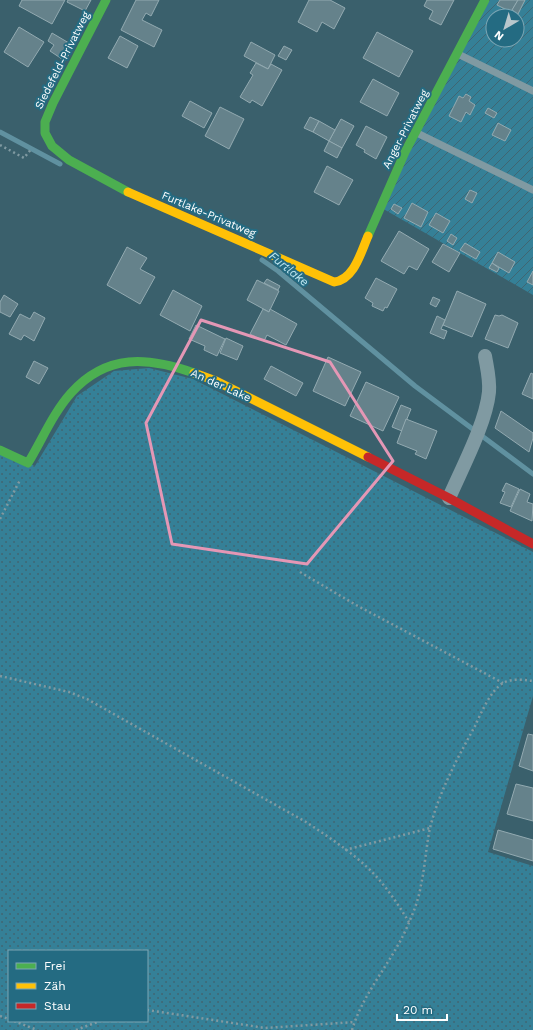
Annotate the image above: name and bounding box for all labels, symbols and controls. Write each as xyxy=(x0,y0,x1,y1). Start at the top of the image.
north arrow xyxy=(485,8,525,48)
street label: Siedefeld-Privatweg xyxy=(32,9,93,111)
text: N xyxy=(492,28,506,43)
street label: Anger-Privatweg xyxy=(380,87,431,171)
street label: Furtlake-Privatweg xyxy=(160,189,258,240)
water label: Furtlake xyxy=(266,249,312,289)
street label: An der Lake xyxy=(189,366,253,404)
legend xyxy=(8,950,148,1022)
text: Frei xyxy=(44,959,66,973)
text: Zäh xyxy=(44,979,66,993)
scale bar xyxy=(397,996,447,1022)
text: Stau xyxy=(44,999,71,1013)
text: 20 m xyxy=(403,1003,433,1017)

